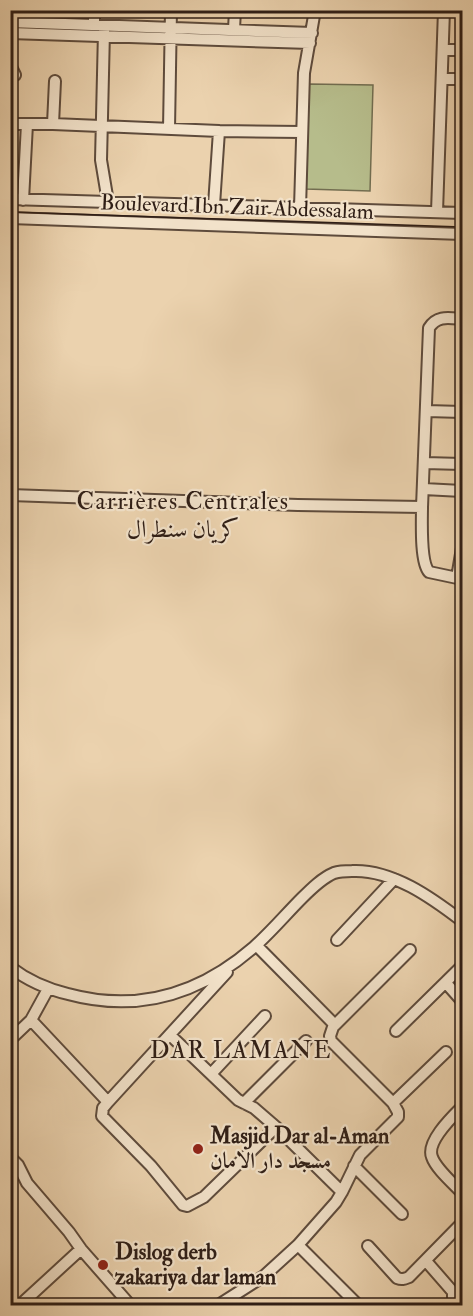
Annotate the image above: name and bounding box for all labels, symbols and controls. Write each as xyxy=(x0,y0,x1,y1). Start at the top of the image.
street label: Boulevard Ibn Zair Abdessalam xyxy=(100,188,374,226)
district label: Carrières Centrales كريان سنطرال xyxy=(77,486,289,545)
district label: DAR LAMANE xyxy=(150,1035,332,1066)
place label: Masjid Dar al-Aman مسجد دار الامان xyxy=(209,1122,390,1175)
marker: Masjid Dar al-Aman مسجد دار الامان xyxy=(191,1142,205,1156)
place label: Dislog derb zakariya dar laman xyxy=(115,1238,277,1292)
marker: Dislog derb zakariya dar laman xyxy=(96,1258,110,1272)

